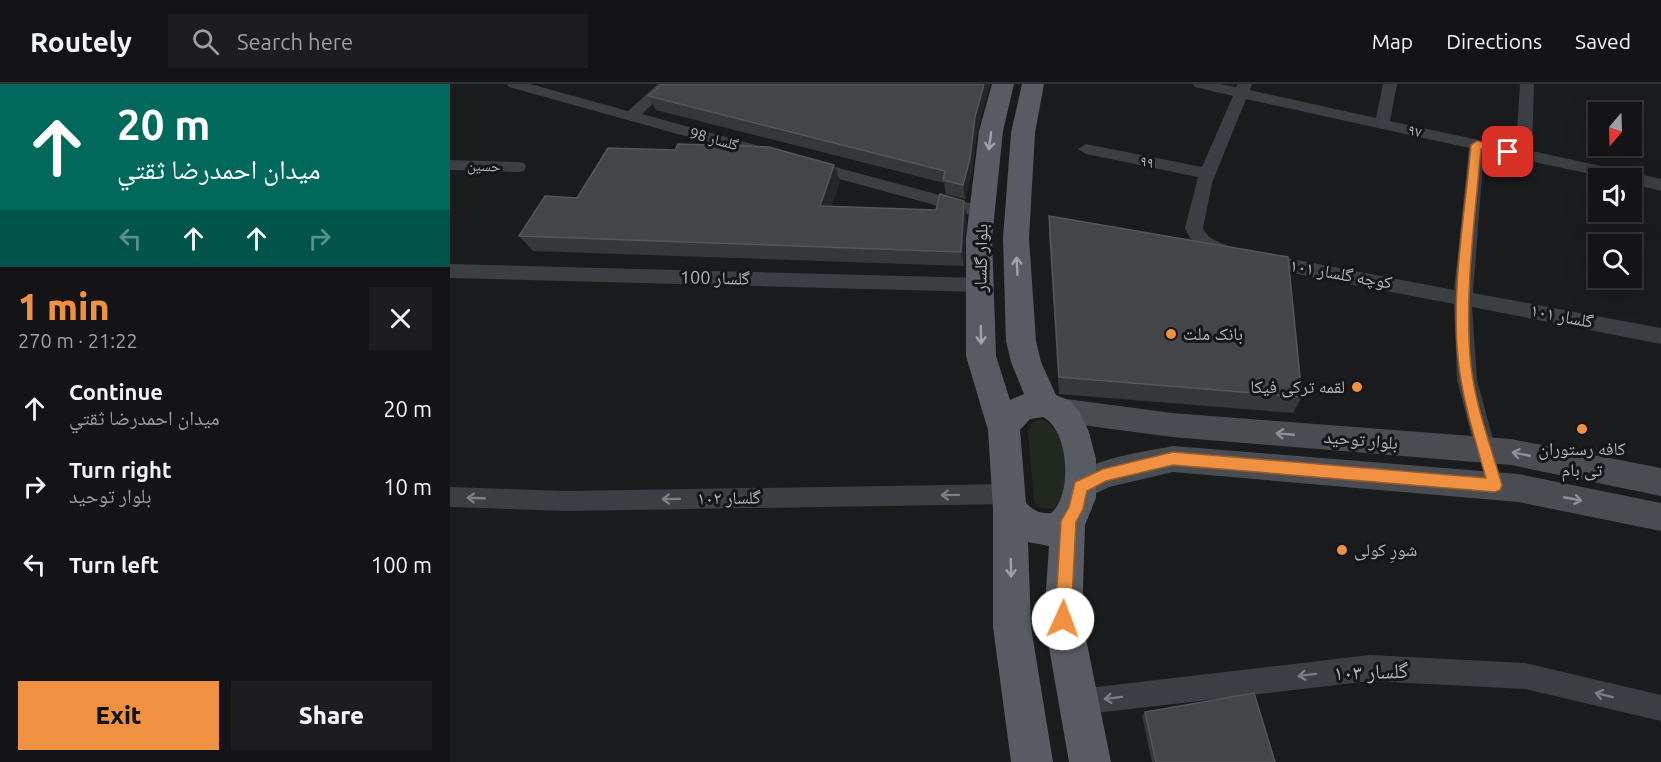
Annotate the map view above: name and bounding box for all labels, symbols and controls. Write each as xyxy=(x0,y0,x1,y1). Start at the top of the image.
search box xyxy=(168,14,588,68)
icon: search xyxy=(189,25,222,58)
text: Routely xyxy=(30,26,132,57)
text: Search here xyxy=(237,29,353,54)
text: Map xyxy=(1372,29,1413,53)
text: Directions xyxy=(1446,29,1542,53)
text: Saved xyxy=(1575,29,1631,53)
text: 20 m xyxy=(117,101,211,148)
north arrow xyxy=(1588,102,1642,156)
map controls xyxy=(1588,102,1642,288)
icon: ahead xyxy=(18,108,96,186)
street label: ۹۷ xyxy=(1407,121,1424,140)
street label: گلسار 98 xyxy=(688,124,741,154)
pin xyxy=(1482,126,1533,177)
one-way arrow xyxy=(985,131,996,151)
icon: arrive xyxy=(1491,135,1524,168)
street label: ۹۹ xyxy=(1139,152,1156,171)
text: میدان احمدرضا ثقتي xyxy=(117,154,320,184)
street label: حسین xyxy=(467,156,502,177)
button: sound xyxy=(1588,168,1642,222)
icon: left xyxy=(114,222,147,255)
icon: ahead xyxy=(177,222,210,255)
icon: ahead xyxy=(240,222,273,255)
icon: right xyxy=(303,222,336,255)
street label: بلوار گلسار xyxy=(969,224,992,293)
button: search xyxy=(1588,234,1642,288)
street label: کوچه گلسار ۱۰۱ xyxy=(1288,254,1394,294)
one-way arrow xyxy=(1012,257,1023,277)
street label: گلسار 100 xyxy=(680,266,751,289)
text: 1 min xyxy=(18,286,110,327)
button: close xyxy=(369,287,432,350)
street label: گلسار ۱۰۱ xyxy=(1529,299,1596,332)
place label: بانک ملت xyxy=(1183,323,1243,345)
one-way arrow xyxy=(975,325,987,345)
marker: بانک ملت xyxy=(1164,327,1178,341)
text: 270 m · 21:22 xyxy=(18,329,138,352)
place label: لقمه ترکی فیکا xyxy=(1250,376,1345,398)
text: Continue xyxy=(69,379,163,404)
marker: لقمه ترکی فیکا xyxy=(1350,380,1364,394)
icon: ahead xyxy=(18,392,51,425)
text: 20 m xyxy=(383,396,432,421)
text: میدان احمدرضا ثقتي xyxy=(69,406,220,429)
marker: کافه رستوران تی بام xyxy=(1575,422,1589,436)
street label: بلوار توحید xyxy=(1323,426,1399,454)
one-way arrow xyxy=(1276,428,1296,439)
place label: کافه رستوران تی بام xyxy=(1538,438,1626,482)
one-way arrow xyxy=(1512,448,1531,460)
text: Turn right xyxy=(69,457,171,482)
icon: right xyxy=(18,470,51,503)
text: 10 m xyxy=(383,474,432,499)
text: بلوار توحید xyxy=(69,484,151,507)
street label: گلسار ۱۰۲ xyxy=(697,486,762,509)
one-way arrow xyxy=(940,489,960,500)
one-way arrow xyxy=(467,492,487,504)
one-way arrow xyxy=(661,494,681,505)
one-way arrow xyxy=(1562,494,1582,505)
place label: شورِ کولی xyxy=(1354,539,1417,563)
marker: شورِ کولی xyxy=(1335,543,1349,557)
icon: left xyxy=(18,548,51,581)
text: Turn left xyxy=(69,552,159,577)
text: 100 m xyxy=(371,552,432,577)
one-way arrow xyxy=(1005,557,1016,577)
position arrow xyxy=(1031,587,1095,651)
street label: گلسار ۱۰۳ xyxy=(1333,658,1409,684)
one-way arrow xyxy=(1298,670,1317,681)
button: Exit xyxy=(18,681,219,750)
button: Share xyxy=(231,681,432,750)
one-way arrow xyxy=(1595,688,1614,700)
one-way arrow xyxy=(1104,693,1124,704)

